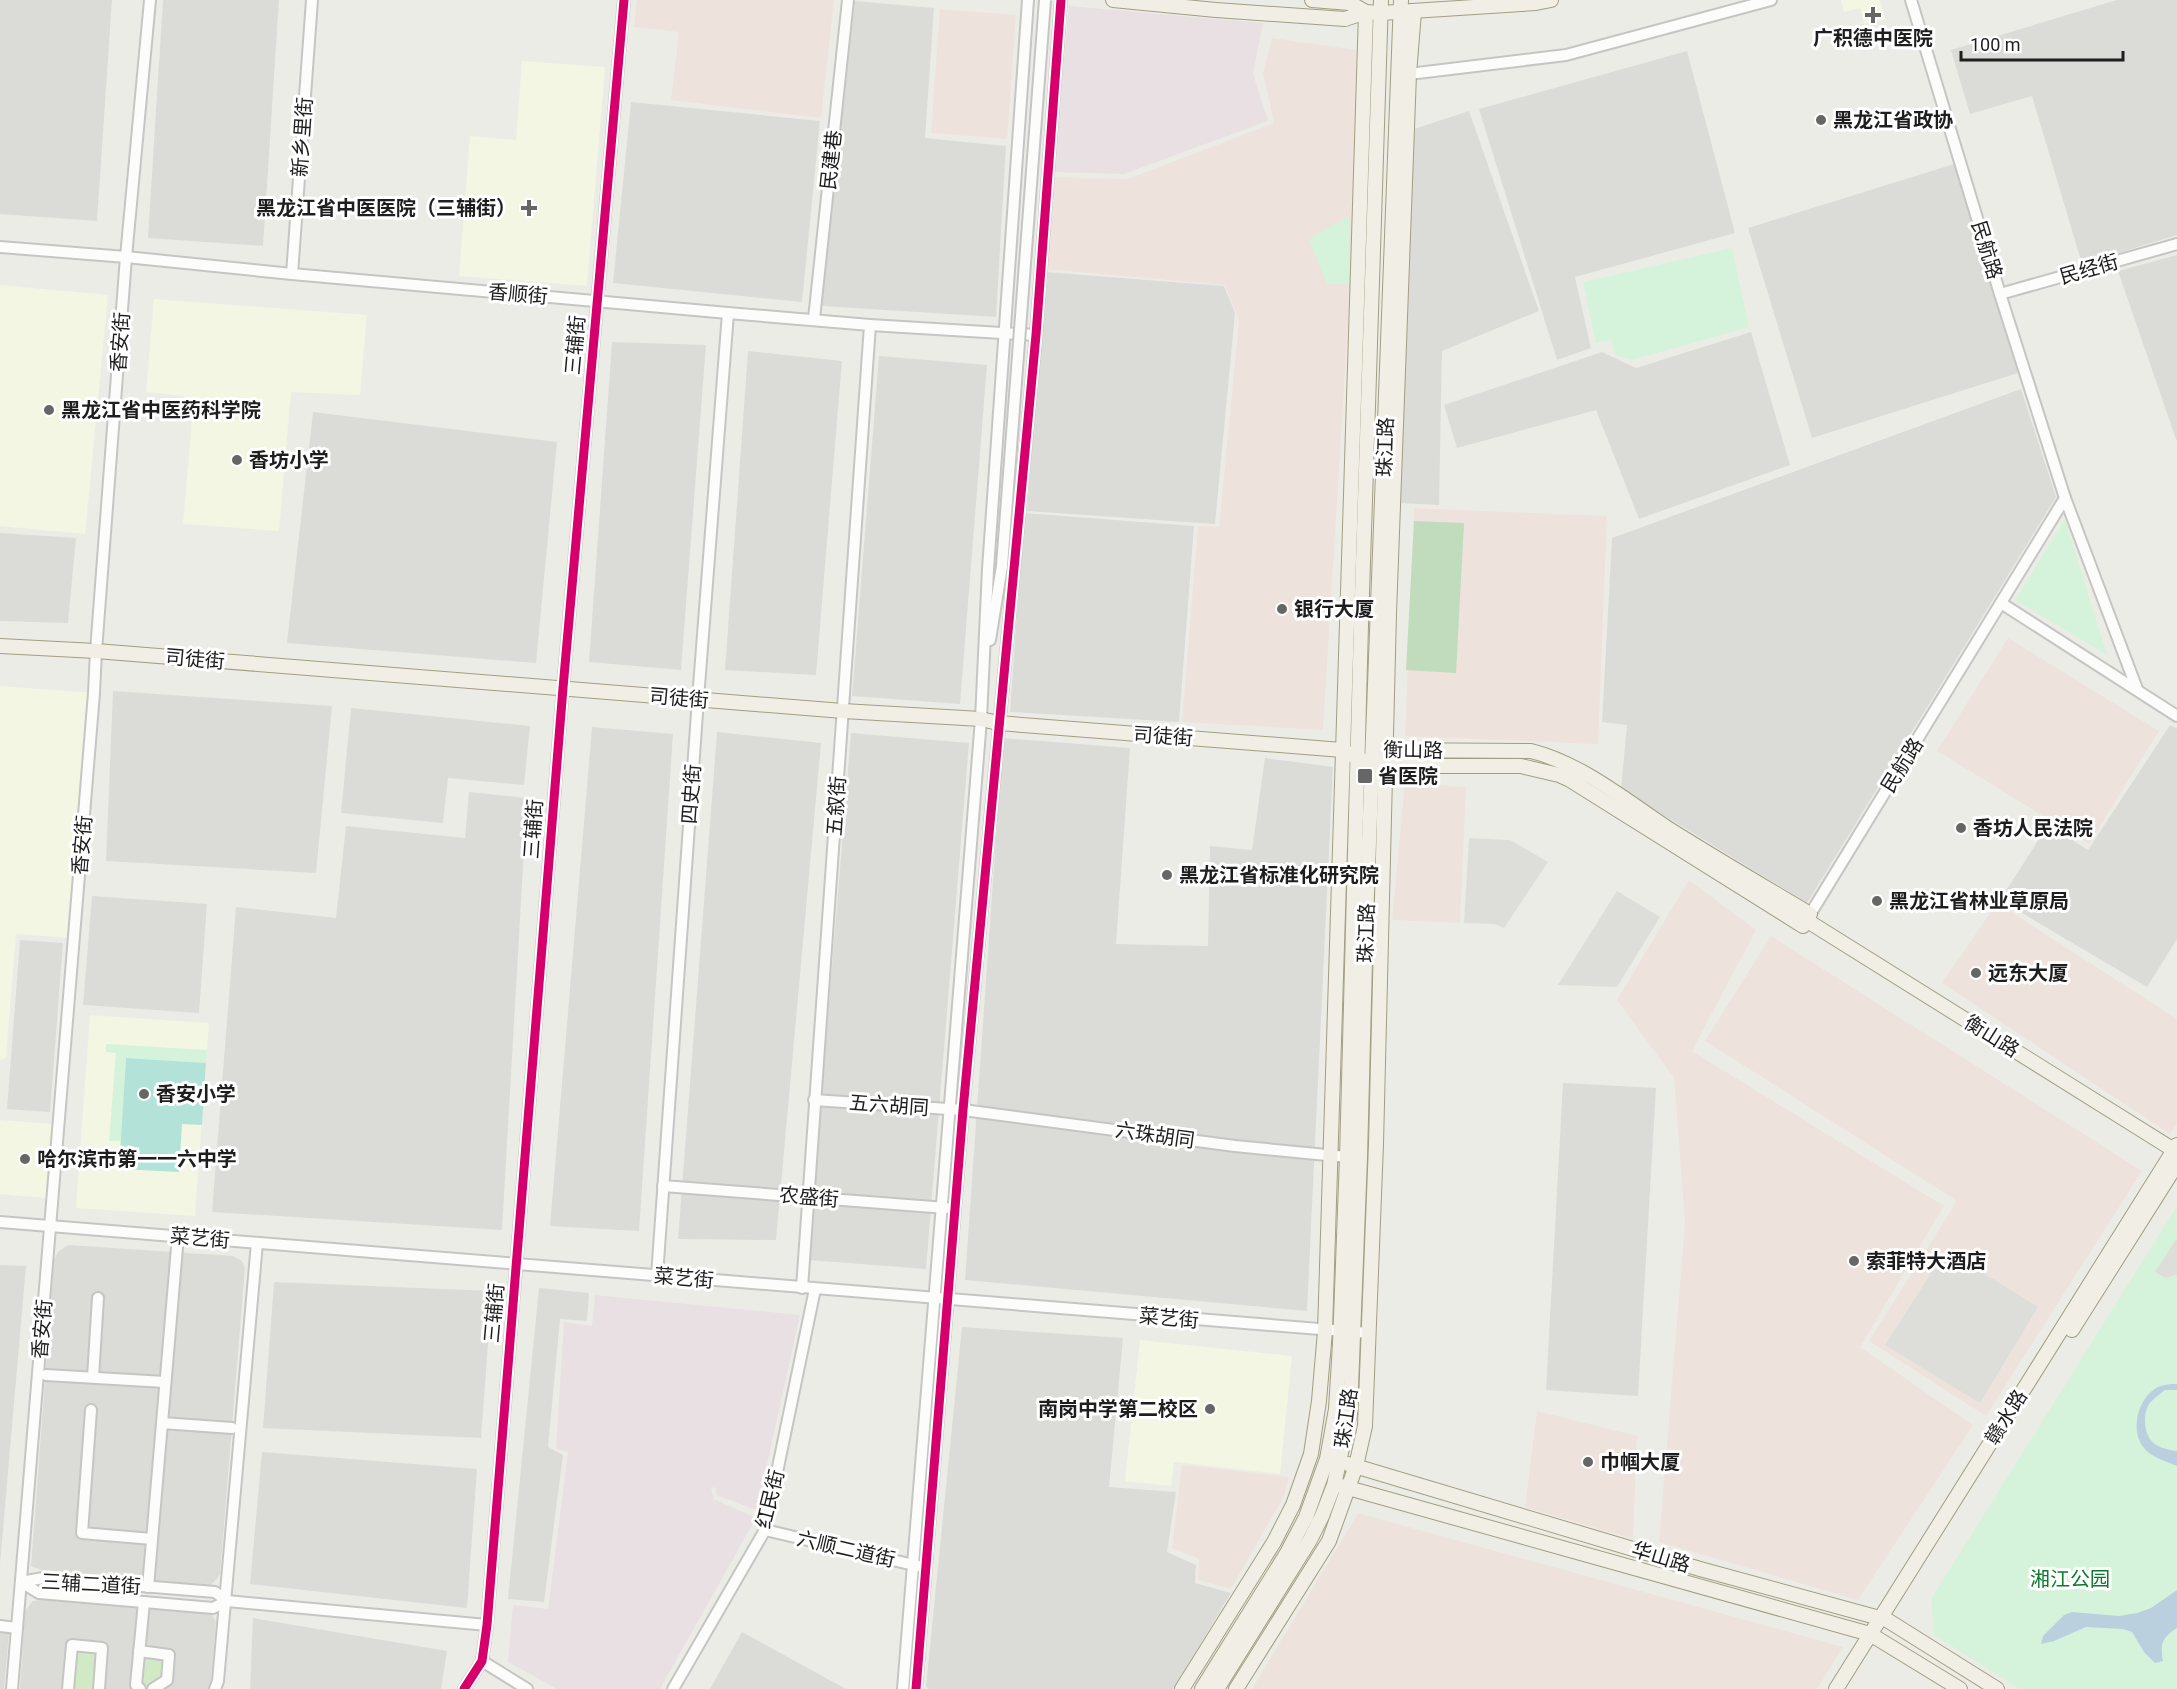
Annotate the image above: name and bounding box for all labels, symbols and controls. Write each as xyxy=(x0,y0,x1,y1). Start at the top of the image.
marker: 广积德中医院 xyxy=(1864,6,1882,24)
scale bar xyxy=(1961,24,2123,62)
place label: 广积德中医院 xyxy=(1813,26,1933,50)
text: 100 m xyxy=(1970,34,2021,55)
street label: 新乡里街 xyxy=(287,96,317,178)
place label: 黑龙江省政协 xyxy=(1833,108,1953,132)
marker: 黑龙江省政协 xyxy=(1814,113,1828,127)
street label: 民建巷 xyxy=(816,129,846,191)
place label: 黑龙江省中医医院（三辅街） xyxy=(256,196,516,220)
marker: 黑龙江省中医医院（三辅街） xyxy=(520,199,538,217)
street label: 民航路 xyxy=(1967,218,2007,282)
street label: 民经街 xyxy=(2057,249,2121,289)
street label: 香顺街 xyxy=(487,279,549,309)
street label: 香安街 xyxy=(106,311,134,373)
street label: 三辅街 xyxy=(560,314,590,376)
place label: 黑龙江省中医药科学院 xyxy=(61,398,261,422)
marker: 黑龙江省中医药科学院 xyxy=(42,403,56,417)
street label: 珠江路 xyxy=(1372,417,1398,477)
place label: 香坊小学 xyxy=(249,448,329,472)
marker: 香坊小学 xyxy=(230,453,244,467)
place label: 银行大厦 xyxy=(1294,597,1374,621)
marker: 银行大厦 xyxy=(1275,602,1289,616)
street label: 司徒街 xyxy=(164,644,226,674)
street label: 司徒街 xyxy=(648,683,710,713)
street label: 司徒街 xyxy=(1132,722,1194,750)
street label: 民航路 xyxy=(1876,733,1928,797)
street label: 衡山路 xyxy=(1383,737,1443,763)
street label: 四史街 xyxy=(677,763,705,825)
place label: 省医院 xyxy=(1378,764,1438,788)
marker: 省医院 xyxy=(1356,767,1374,785)
street label: 五叙街 xyxy=(822,775,850,837)
street label: 三辅街 xyxy=(519,798,547,860)
street label: 香安街 xyxy=(67,814,97,876)
place label: 香坊人民法院 xyxy=(1973,816,2093,840)
marker: 香坊人民法院 xyxy=(1954,821,1968,835)
place label: 黑龙江省标准化研究院 xyxy=(1179,863,1379,887)
marker: 黑龙江省标准化研究院 xyxy=(1160,868,1174,882)
place label: 黑龙江省林业草原局 xyxy=(1889,889,2069,913)
marker: 黑龙江省林业草原局 xyxy=(1870,894,1884,908)
street label: 珠江路 xyxy=(1353,903,1379,963)
place label: 远东大厦 xyxy=(1988,961,2068,985)
marker: 远东大厦 xyxy=(1969,966,1983,980)
street label: 衡山路 xyxy=(1960,1010,2024,1062)
place label: 香安小学 xyxy=(156,1082,236,1106)
marker: 香安小学 xyxy=(137,1087,151,1101)
street label: 五六胡同 xyxy=(848,1090,930,1120)
street label: 六珠胡同 xyxy=(1114,1118,1196,1152)
place label: 哈尔滨市第一一六中学 xyxy=(37,1147,237,1171)
marker: 哈尔滨市第一一六中学 xyxy=(18,1152,32,1166)
street label: 农盛街 xyxy=(778,1182,840,1212)
street label: 菜艺街 xyxy=(169,1223,231,1253)
place label: 索菲特大酒店 xyxy=(1866,1249,1986,1273)
marker: 索菲特大酒店 xyxy=(1847,1254,1861,1268)
street label: 菜艺街 xyxy=(653,1263,715,1293)
street label: 三辅街 xyxy=(479,1282,509,1344)
street label: 香安街 xyxy=(27,1298,57,1360)
street label: 菜艺街 xyxy=(1138,1303,1200,1333)
street label: 赣水路 xyxy=(1980,1385,2032,1449)
street label: 珠江路 xyxy=(1330,1387,1362,1449)
place label: 南岗中学第二校区 xyxy=(1038,1397,1198,1421)
marker: 南岗中学第二校区 xyxy=(1203,1402,1217,1416)
place label: 巾帼大厦 xyxy=(1600,1450,1680,1474)
marker: 巾帼大厦 xyxy=(1581,1455,1595,1469)
street label: 红民街 xyxy=(751,1467,789,1531)
street label: 六顺二道街 xyxy=(795,1526,897,1572)
street label: 华山路 xyxy=(1629,1537,1693,1577)
park label: 湘江公园 xyxy=(2030,1567,2110,1591)
street label: 三辅二道街 xyxy=(40,1569,142,1599)

